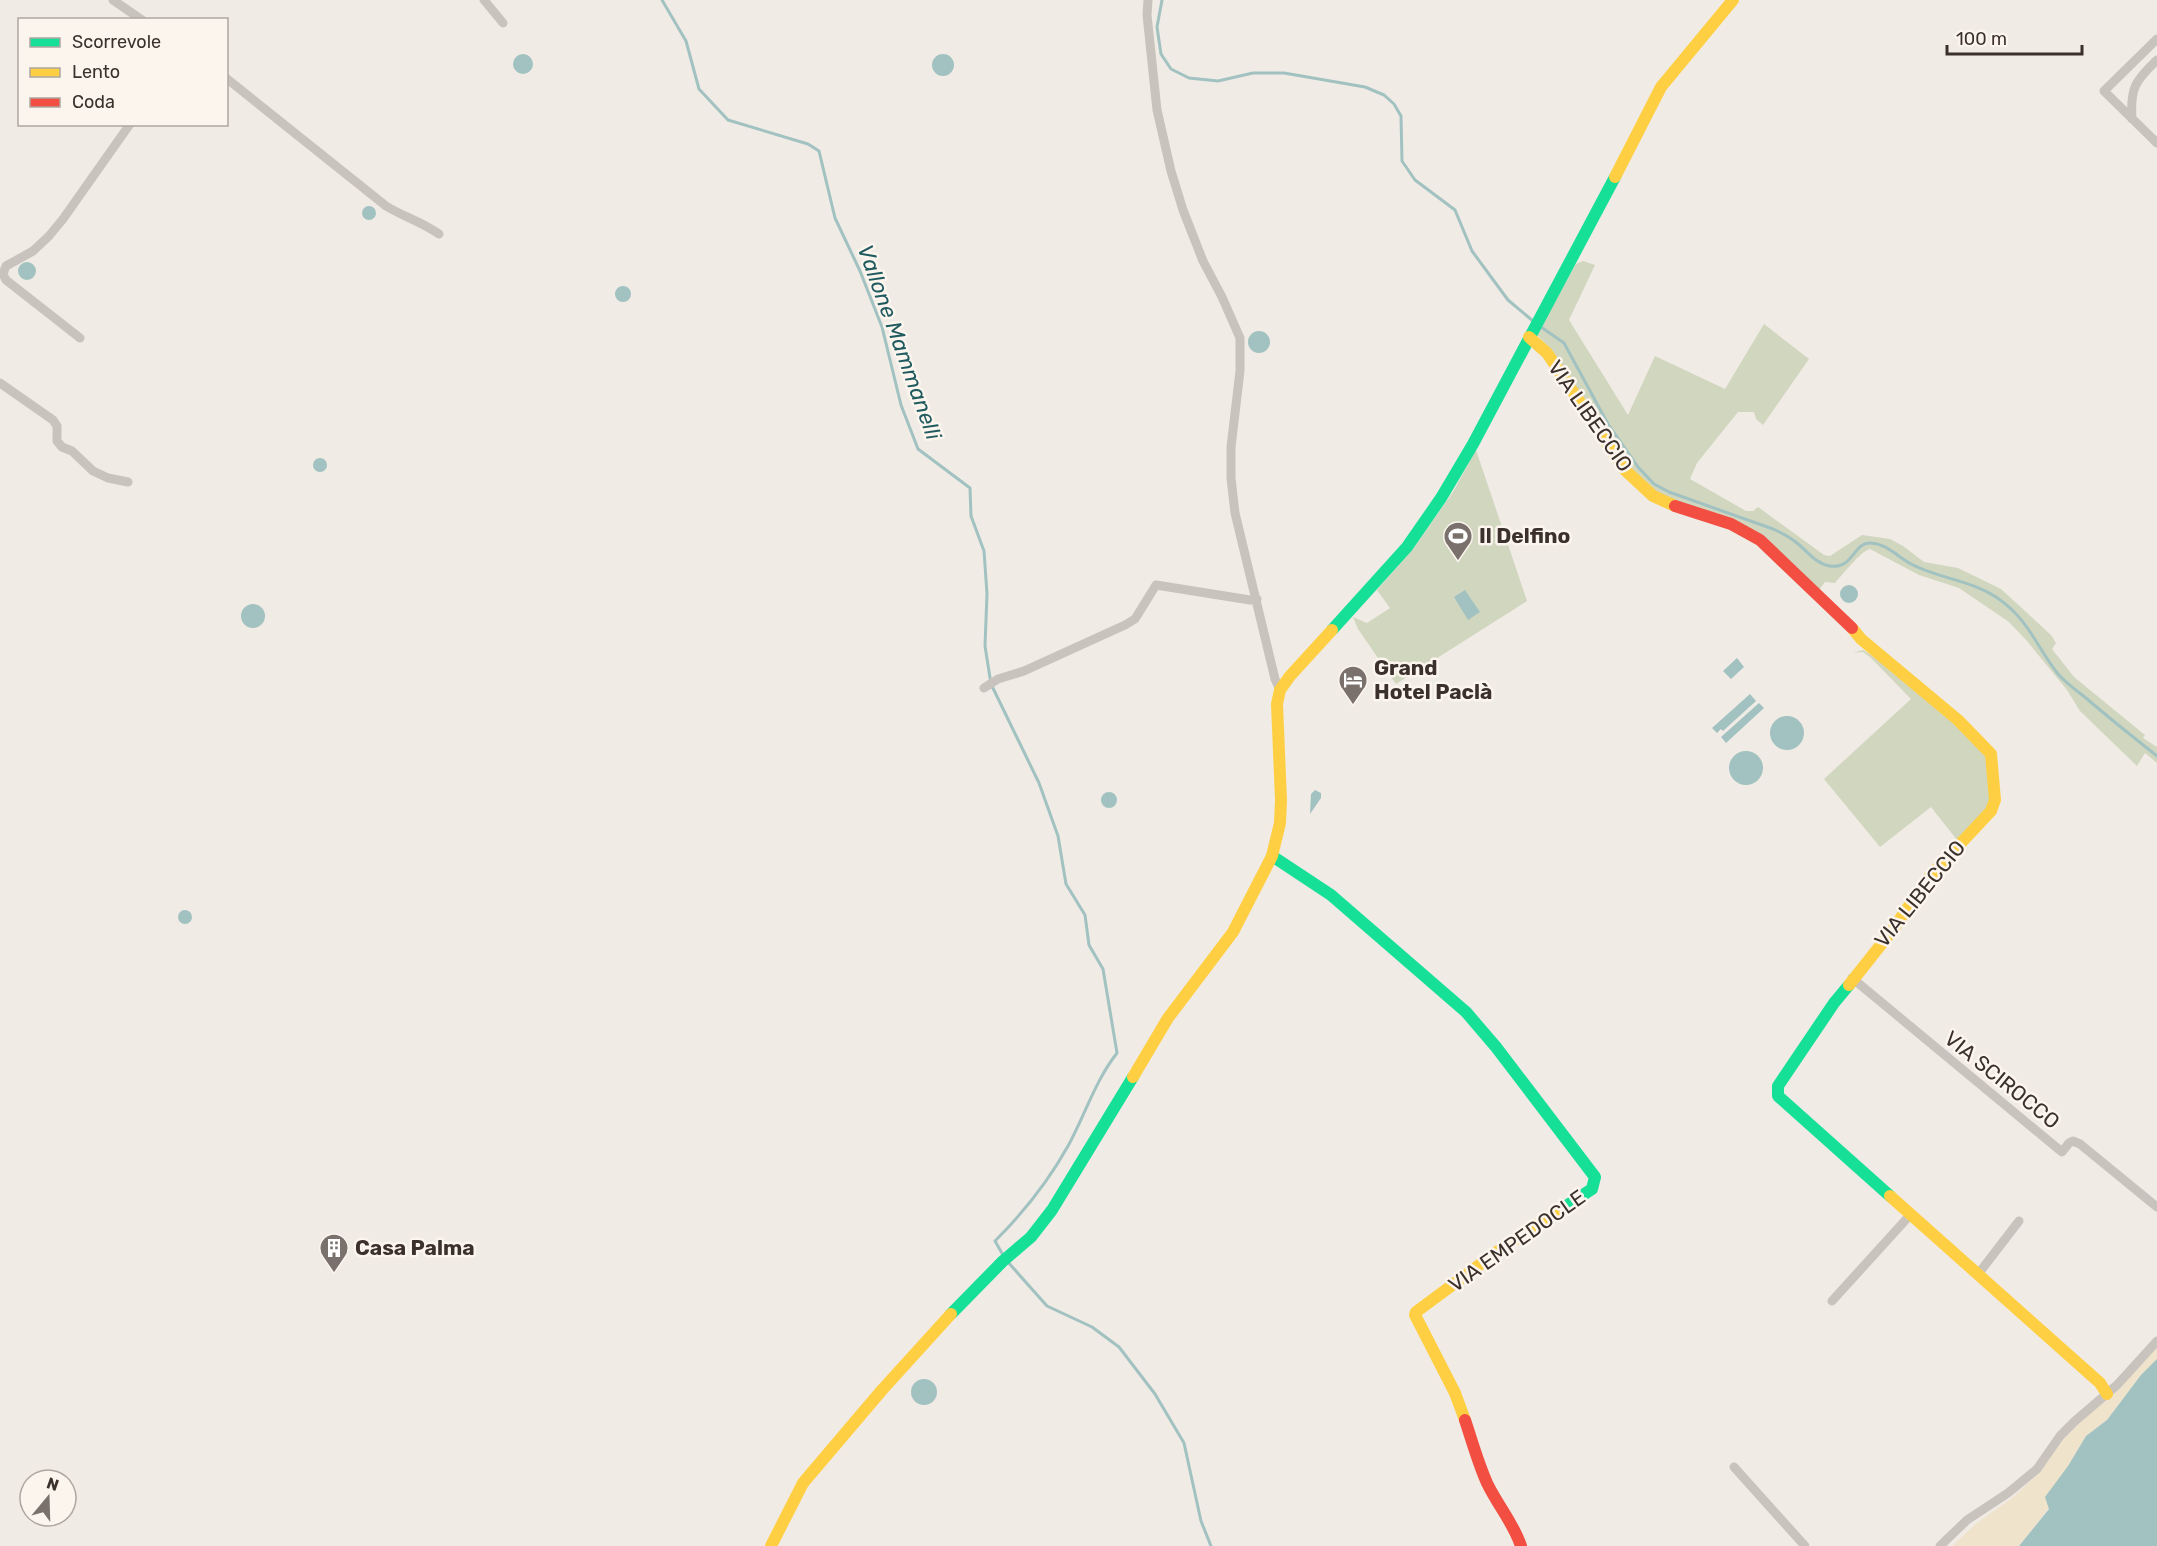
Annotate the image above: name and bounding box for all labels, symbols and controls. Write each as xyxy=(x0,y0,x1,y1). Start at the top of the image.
legend xyxy=(18,18,228,126)
scale bar xyxy=(1947,18,2082,56)
text: 100 m xyxy=(1956,28,2007,50)
text: Scorrevole xyxy=(72,31,161,53)
text: Lento xyxy=(72,61,120,83)
text: Coda xyxy=(72,91,115,113)
water label: Vallone Mammanelli xyxy=(852,241,948,444)
street label: VIA LIBECCIO xyxy=(1543,355,1638,476)
sports icon: Il Delfino xyxy=(1442,520,1474,562)
place label: Il Delfino xyxy=(1479,523,1570,548)
place label: Grand Hotel Paclà xyxy=(1374,655,1492,704)
hotel icon: Grand Hotel Paclà xyxy=(1337,664,1369,706)
street label: VIA LIBECCIO xyxy=(1869,835,1970,952)
street label: VIA SCIROCCO xyxy=(1940,1026,2065,1134)
street label: VIA EMPEDOCLE xyxy=(1444,1184,1590,1297)
building icon: Casa Palma xyxy=(318,1232,350,1274)
place label: Casa Palma xyxy=(355,1235,475,1260)
north arrow xyxy=(18,1468,78,1528)
text: N xyxy=(44,1473,61,1495)

